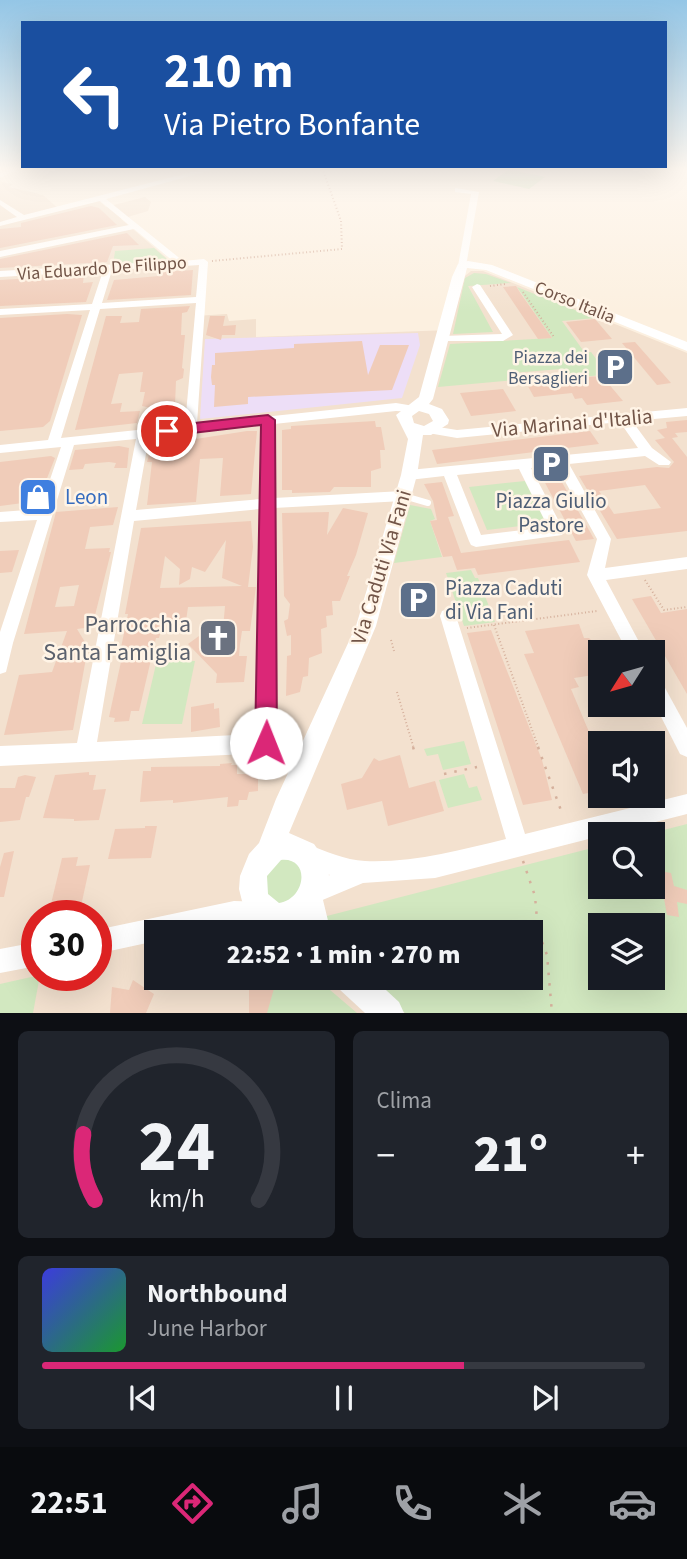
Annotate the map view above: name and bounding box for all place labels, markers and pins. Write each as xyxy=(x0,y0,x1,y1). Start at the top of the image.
place label: Piazza dei Bersaglieri xyxy=(508,345,588,391)
parking icon: Piazza dei Bersaglieri xyxy=(594,346,636,388)
pin xyxy=(137,401,197,461)
parking icon: Piazza Giulio Pastore xyxy=(530,443,572,485)
shop icon: Leon xyxy=(17,476,59,518)
place label: Leon xyxy=(65,482,108,512)
place label: Piazza Giulio Pastore xyxy=(495,486,607,540)
place label: Piazza Caduti di Via Fani xyxy=(445,573,563,627)
parking icon: Piazza Caduti di Via Fani xyxy=(397,579,439,621)
place label: Parrocchia Santa Famiglia xyxy=(43,607,191,670)
church icon: Parrocchia Santa Famiglia xyxy=(197,617,239,659)

